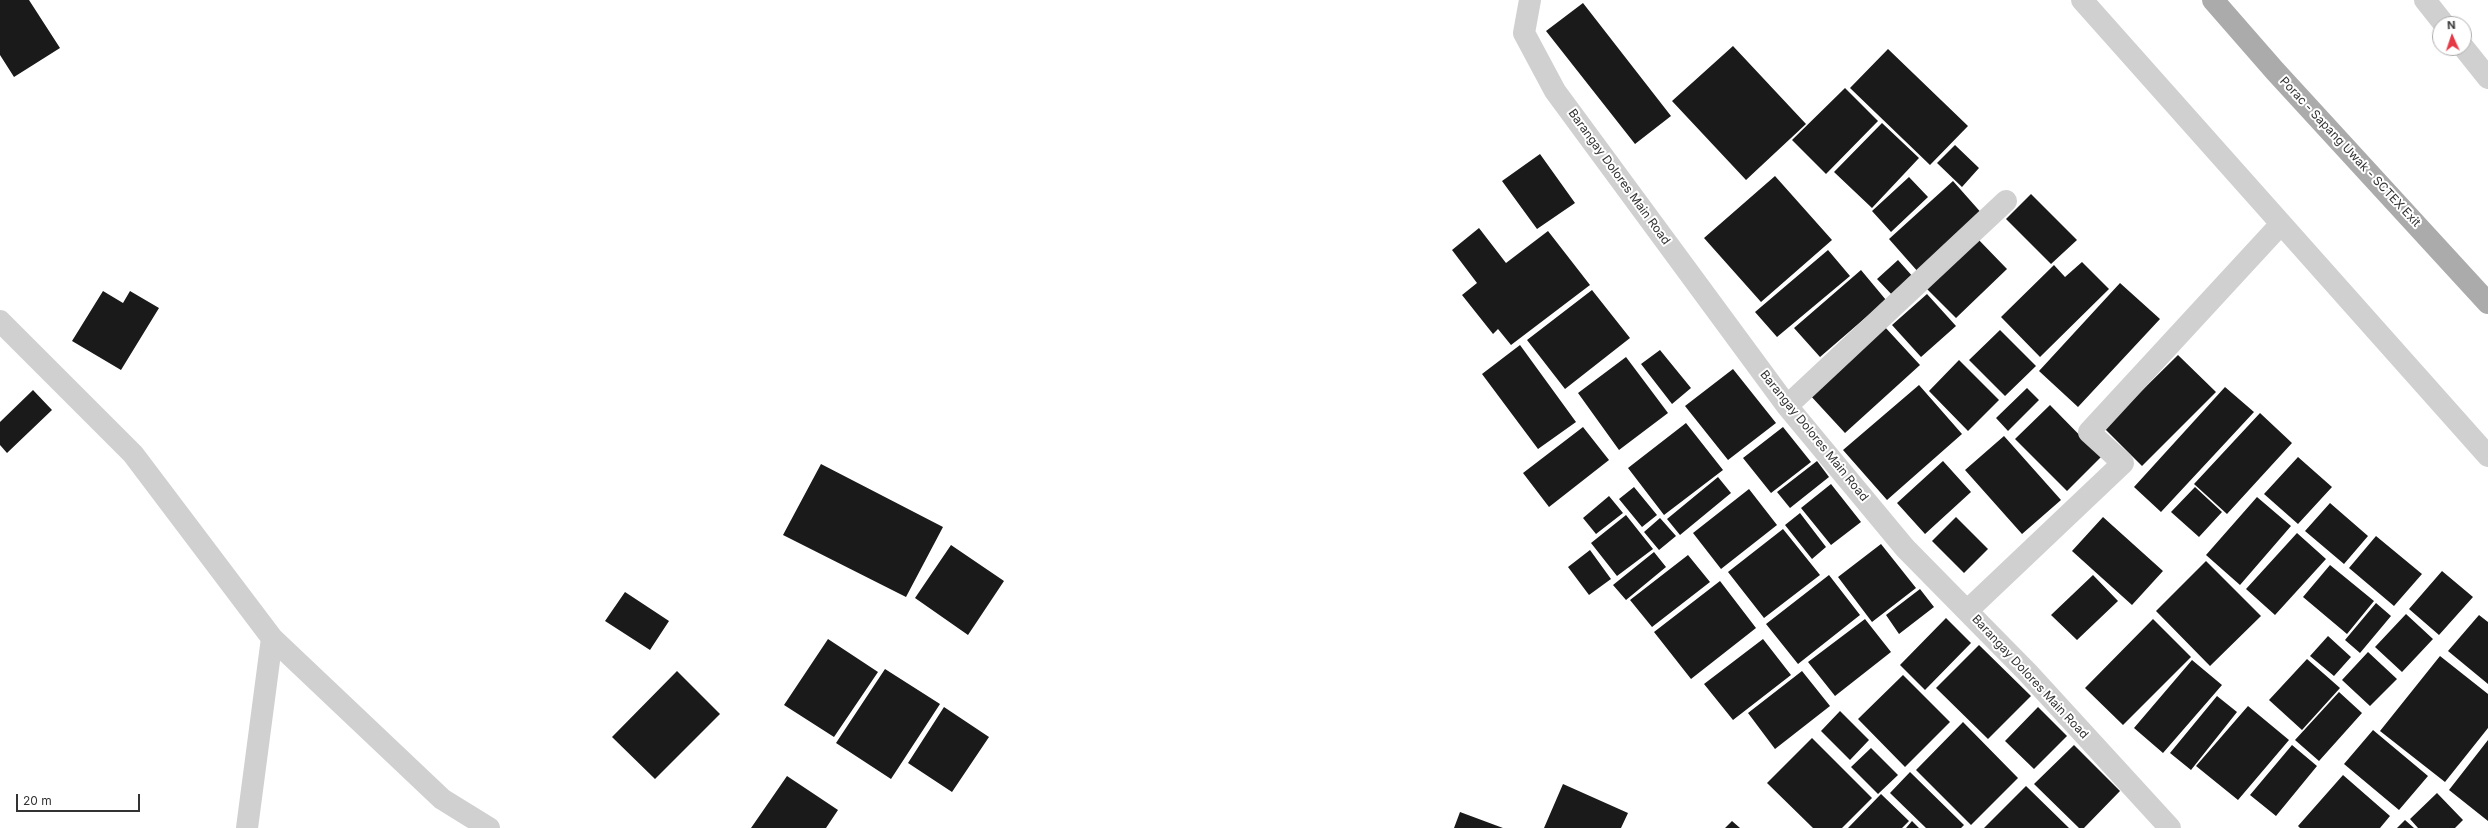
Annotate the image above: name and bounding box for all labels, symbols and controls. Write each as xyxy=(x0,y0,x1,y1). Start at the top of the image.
north arrow xyxy=(2432,16,2472,56)
text: N xyxy=(2447,18,2456,32)
street label: Porac - Sapang Uwak - SCTEX Exit xyxy=(2277,74,2423,230)
street label: Barangay Dolores Main Road xyxy=(1565,106,1673,248)
street label: Barangay Dolores Main Road xyxy=(1757,368,1871,504)
street label: Barangay Dolores Main Road xyxy=(1969,612,2091,742)
scale bar xyxy=(18,786,142,812)
text: 20 m xyxy=(23,793,52,808)

